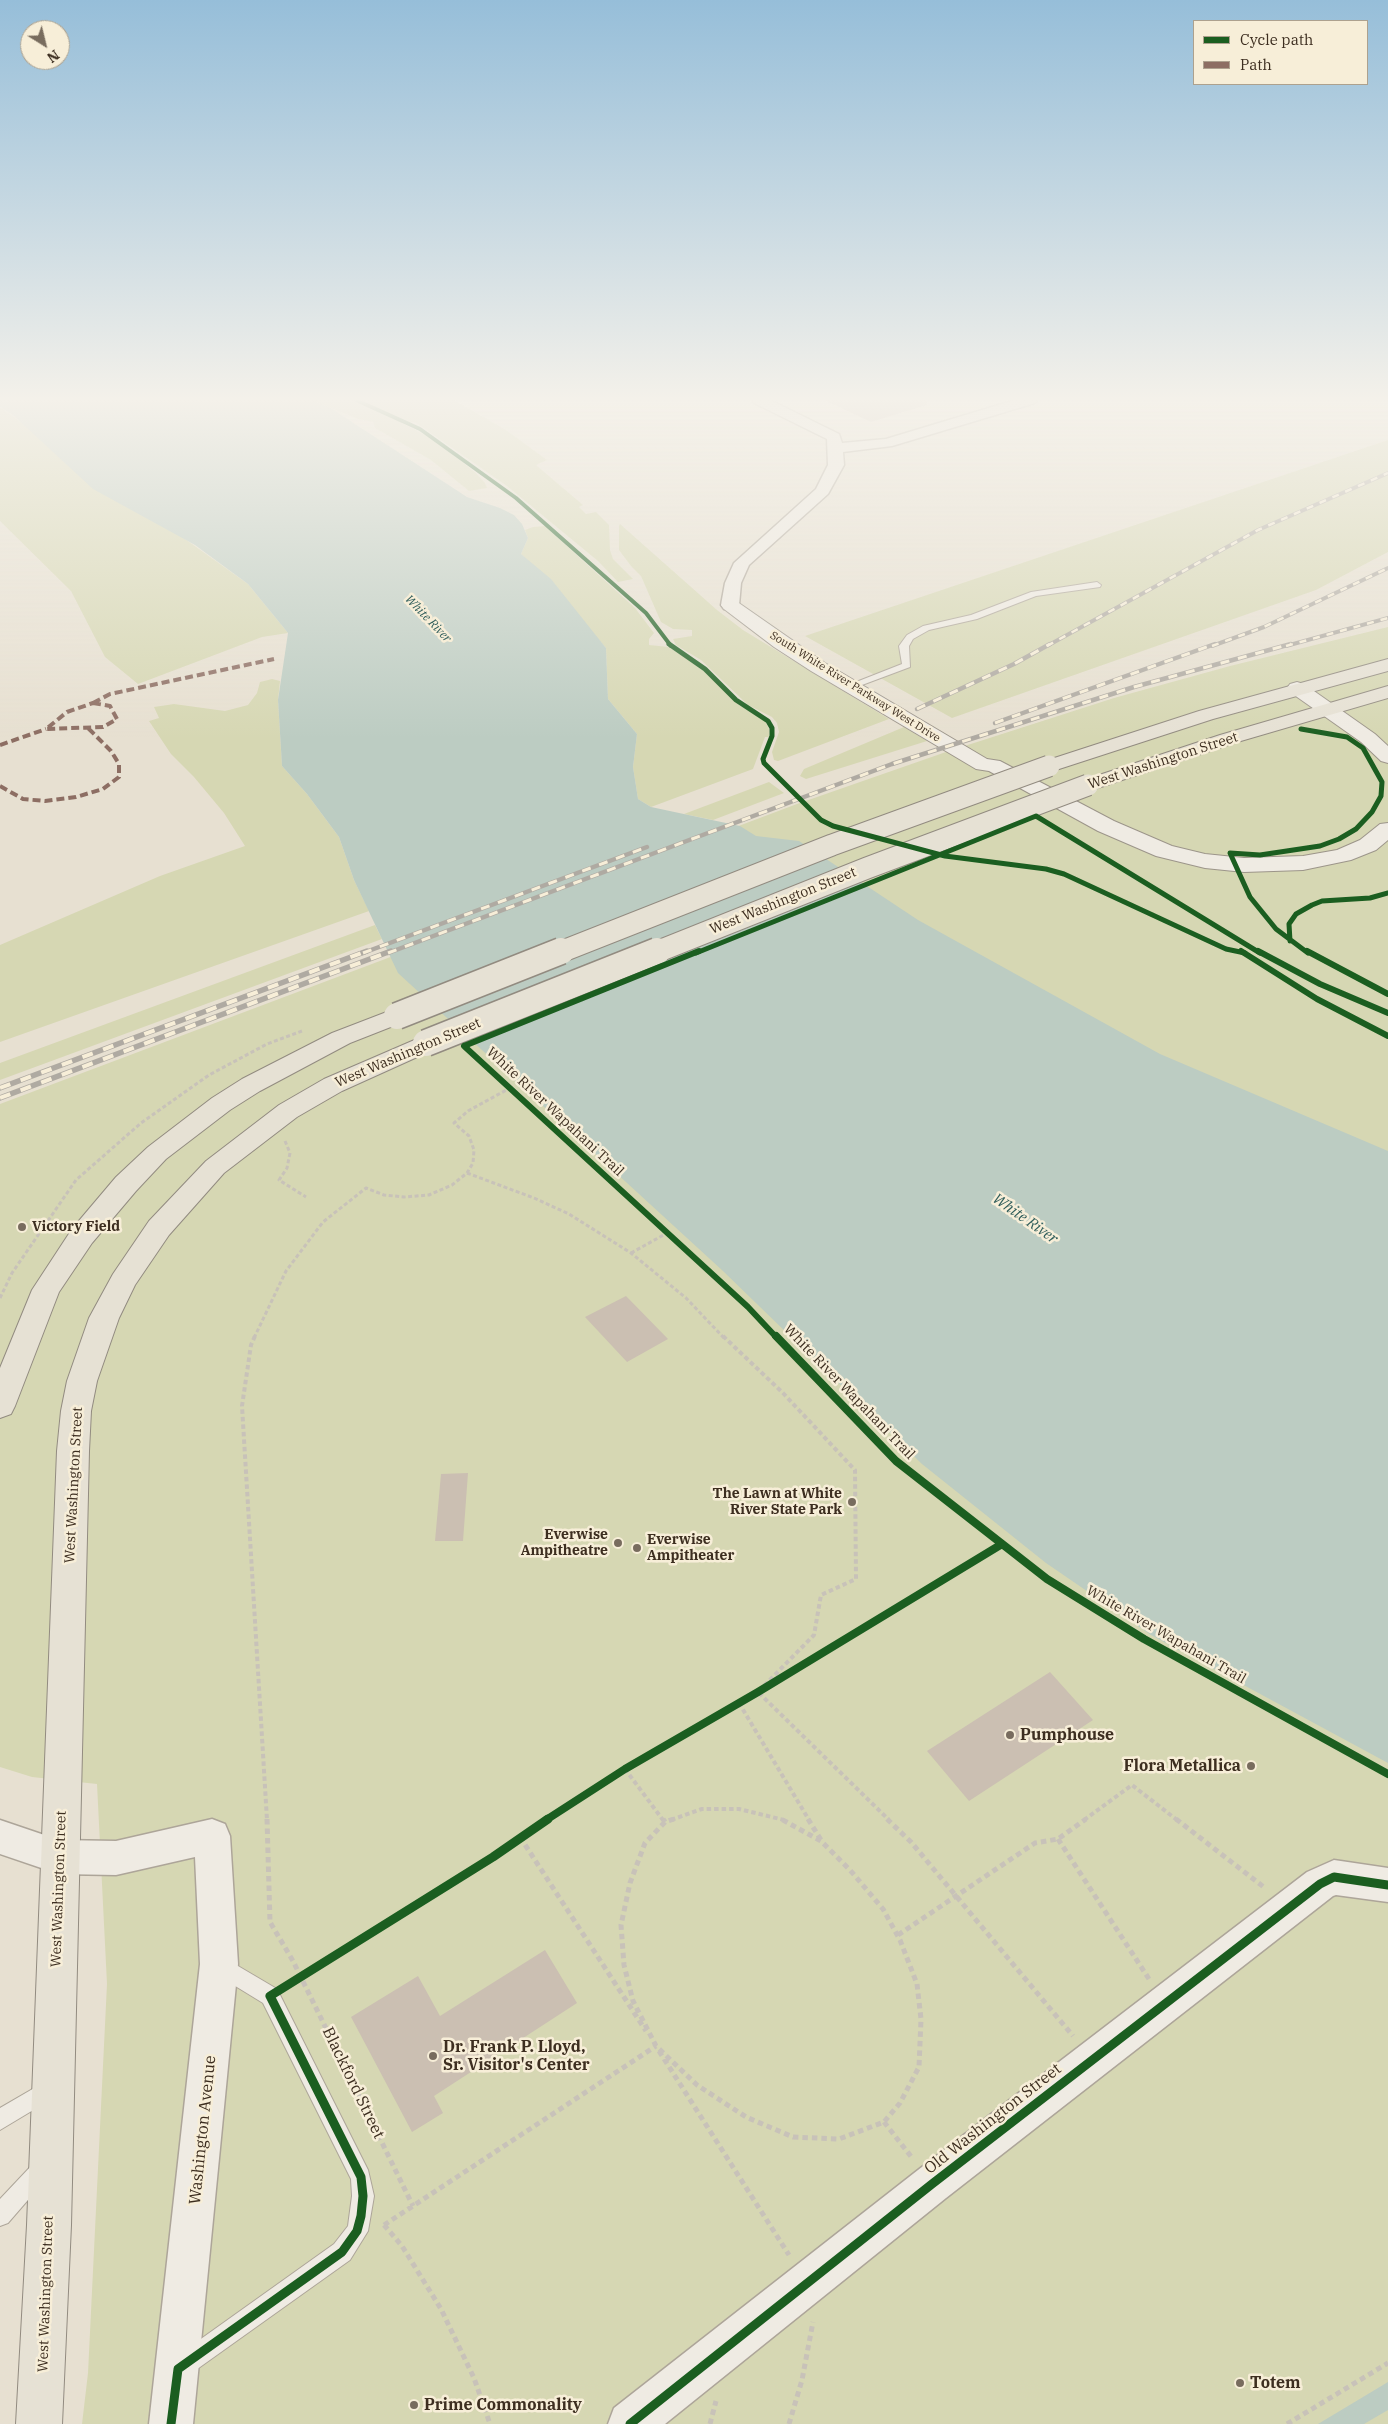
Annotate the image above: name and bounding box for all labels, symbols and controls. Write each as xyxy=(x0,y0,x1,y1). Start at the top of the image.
north arrow xyxy=(20,20,70,70)
legend xyxy=(1193,20,1368,85)
text: Cycle path xyxy=(1240,30,1313,49)
text: N xyxy=(43,46,63,67)
text: Path xyxy=(1240,55,1272,74)
water label: White River xyxy=(402,592,454,646)
street label: South White River Parkway West Drive xyxy=(767,629,943,745)
street label: West Washington Street xyxy=(1086,729,1240,793)
street label: West Washington Street xyxy=(707,864,859,938)
street label: West Washington Street xyxy=(333,1015,483,1091)
street label: White River Wapahani Trail xyxy=(483,1044,627,1180)
water label: White River xyxy=(989,1190,1061,1248)
place label: Victory Field xyxy=(32,1219,120,1235)
marker: Victory Field xyxy=(16,1221,28,1233)
street label: White River Wapahani Trail xyxy=(780,1321,918,1463)
street label: West Washington Street xyxy=(62,1406,86,1564)
place label: The Lawn at White River State Park xyxy=(713,1486,842,1518)
marker: The Lawn at White River State Park xyxy=(846,1496,858,1508)
place label: Everwise Ampitheatre xyxy=(521,1527,608,1560)
place label: Everwise Ampitheater xyxy=(647,1532,734,1564)
marker: Everwise Ampitheatre xyxy=(612,1537,624,1549)
marker: Everwise Ampitheater xyxy=(631,1542,643,1554)
street label: White River Wapahani Trail xyxy=(1083,1582,1249,1688)
place label: Pumphouse xyxy=(1020,1725,1114,1745)
marker: Pumphouse xyxy=(1004,1729,1016,1741)
place label: Flora Metallica xyxy=(1124,1756,1241,1776)
marker: Flora Metallica xyxy=(1245,1760,1257,1772)
street label: West Washington Street xyxy=(48,1810,70,1968)
street label: Blackford Street xyxy=(318,2024,388,2142)
place label: Dr. Frank P. Lloyd, Sr. Visitor's Center xyxy=(443,2037,590,2075)
marker: Dr. Frank P. Lloyd, Sr. Visitor's Center xyxy=(427,2050,439,2062)
street label: Washington Avenue xyxy=(186,2054,220,2206)
street label: Old Washington Street xyxy=(921,2060,1065,2178)
street label: West Washington Street xyxy=(35,2215,57,2373)
place label: Totem xyxy=(1250,2373,1301,2393)
marker: Totem xyxy=(1234,2377,1246,2389)
place label: Prime Commonality xyxy=(424,2395,582,2415)
marker: Prime Commonality xyxy=(408,2399,420,2411)

